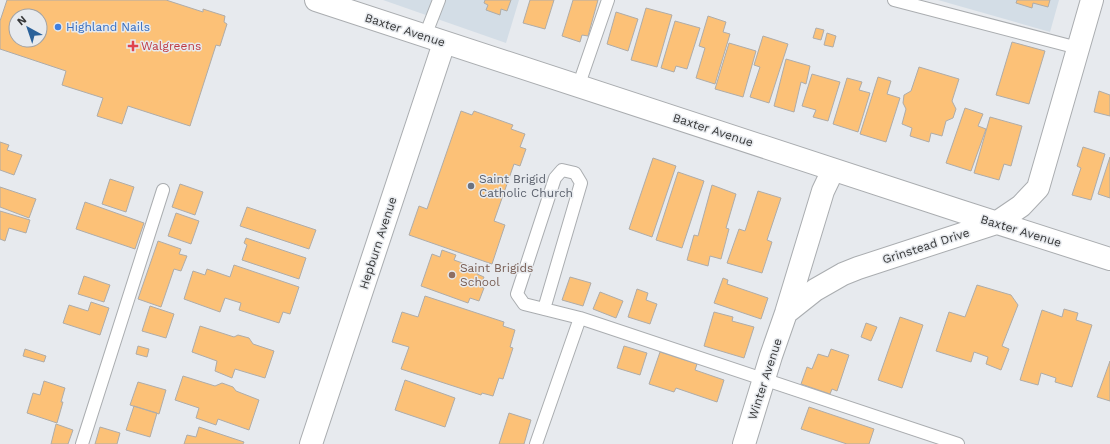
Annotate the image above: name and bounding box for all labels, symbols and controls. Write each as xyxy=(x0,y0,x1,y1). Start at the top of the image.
north arrow xyxy=(8,8,48,48)
street label: Baxter Avenue xyxy=(363,10,447,50)
text: N xyxy=(15,13,29,28)
place label: Highland Nails xyxy=(66,20,150,34)
marker: Highland Nails xyxy=(53,22,63,32)
place label: Walgreens xyxy=(141,39,201,53)
marker: Walgreens xyxy=(128,41,138,51)
street label: Baxter Avenue xyxy=(671,110,755,150)
place label: Saint Brigid Catholic Church xyxy=(479,172,573,200)
marker: Saint Brigid Catholic Church xyxy=(466,181,476,191)
street label: Hepburn Avenue xyxy=(356,195,400,291)
street label: Baxter Avenue xyxy=(979,212,1063,250)
street label: Grinstead Drive xyxy=(881,225,971,267)
place label: Saint Brigids School xyxy=(460,261,533,289)
marker: Saint Brigids School xyxy=(447,270,457,280)
street label: Winter Avenue xyxy=(745,336,785,421)

